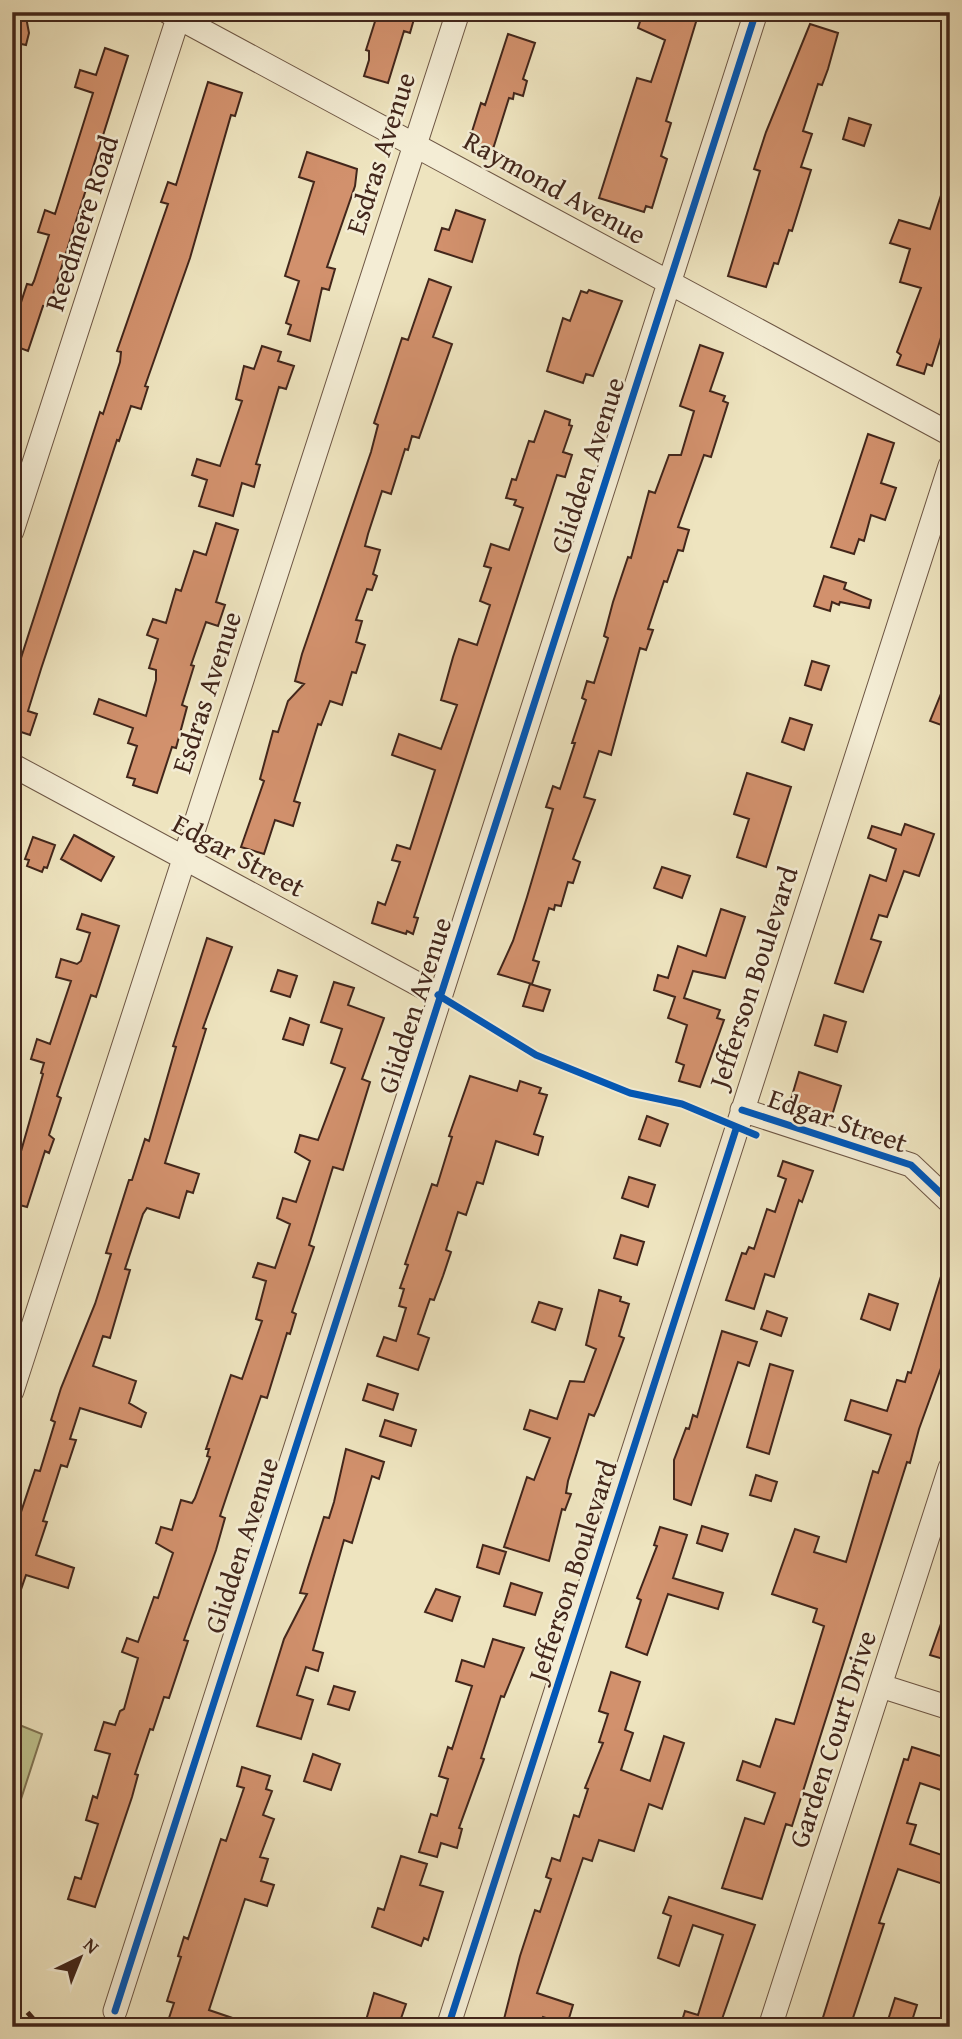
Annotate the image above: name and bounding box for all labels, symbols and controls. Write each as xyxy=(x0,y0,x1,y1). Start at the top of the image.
street label: Esdras Avenue xyxy=(334,67,425,239)
street label: Raymond Avenue xyxy=(456,119,654,254)
street label: Reedmere Road xyxy=(33,130,128,316)
street label: Glidden Avenue xyxy=(539,371,634,558)
street label: Esdras Avenue xyxy=(160,606,251,778)
street label: Edgar Street xyxy=(166,802,313,907)
street label: Jefferson Boulevard xyxy=(696,861,808,1096)
street label: Glidden Avenue xyxy=(366,911,461,1098)
street label: Edgar Street xyxy=(763,1077,913,1163)
street label: Glidden Avenue xyxy=(193,1451,288,1638)
street label: Jefferson Boulevard xyxy=(515,1455,627,1690)
street label: Garden Court Drive xyxy=(777,1625,886,1853)
north arrow xyxy=(46,1924,116,1994)
text: N xyxy=(77,1931,106,1960)

